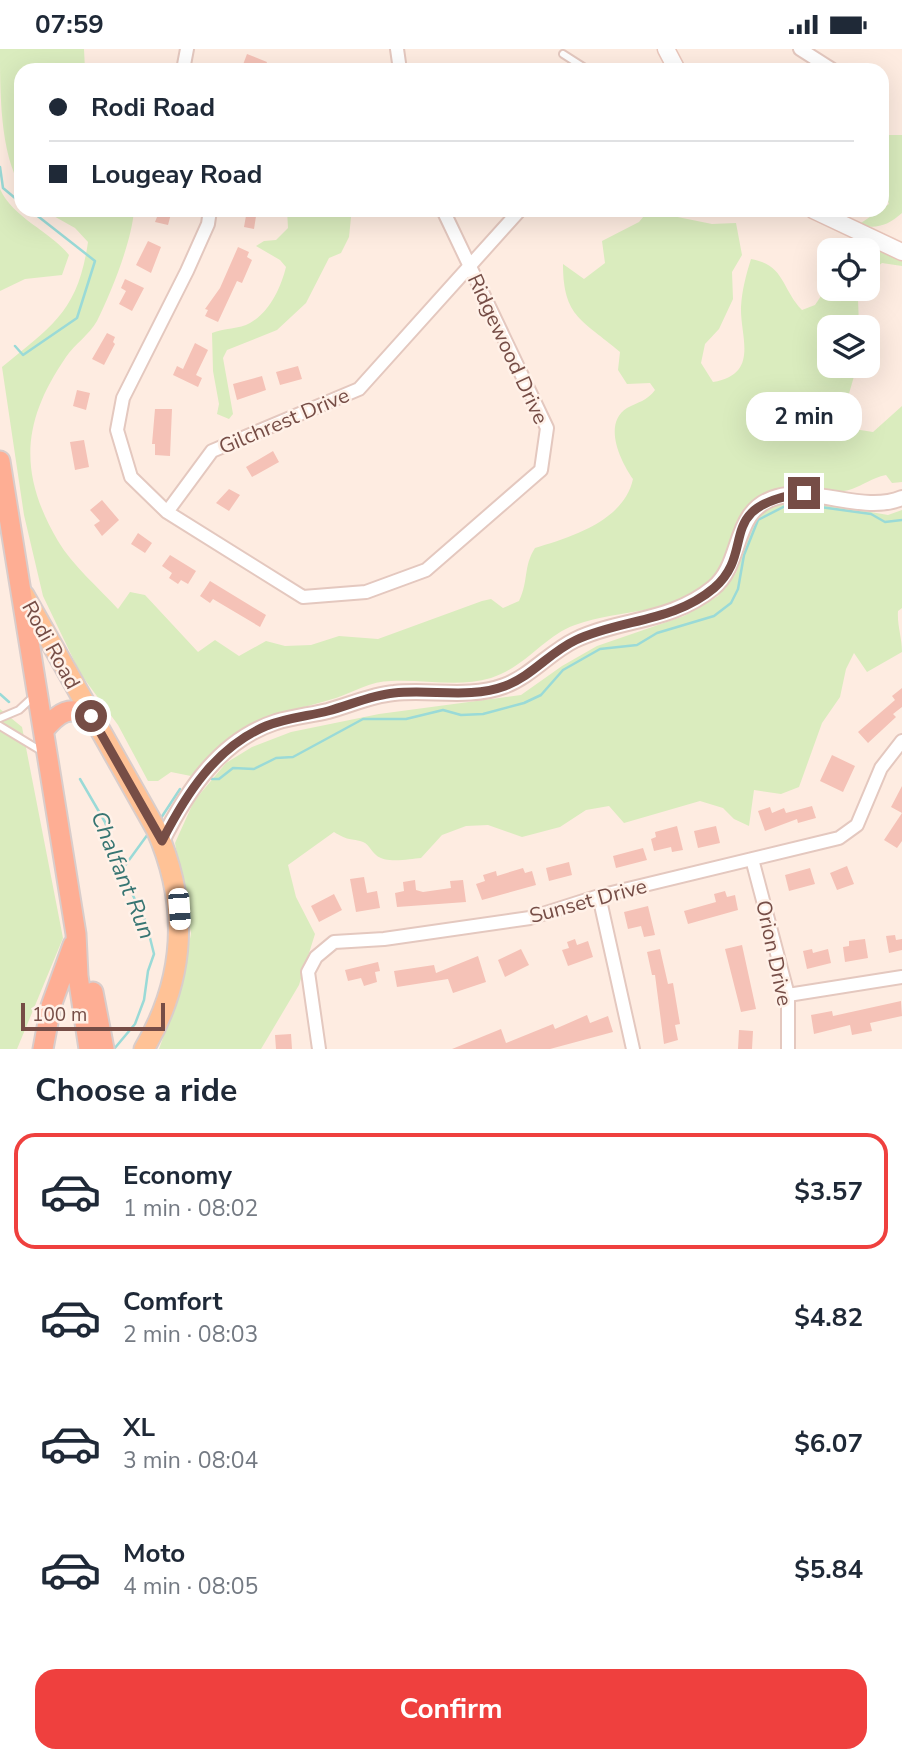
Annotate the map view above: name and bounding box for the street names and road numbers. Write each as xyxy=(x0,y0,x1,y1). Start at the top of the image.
street label: Ridgewood Drive xyxy=(461,269,555,429)
street label: Gilchrest Drive xyxy=(215,381,353,461)
street label: Rodi Road xyxy=(15,596,87,694)
street label: Sunset Drive xyxy=(526,872,650,930)
street label: Orion Drive xyxy=(749,898,799,1008)

